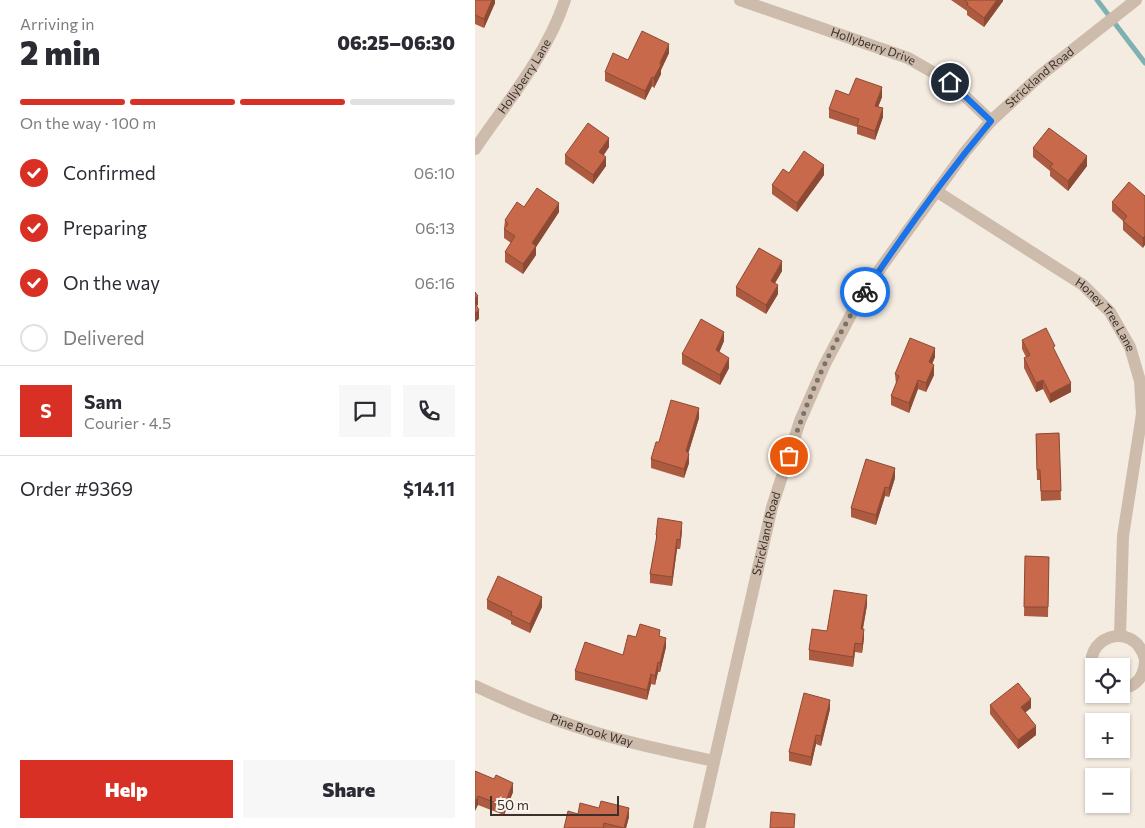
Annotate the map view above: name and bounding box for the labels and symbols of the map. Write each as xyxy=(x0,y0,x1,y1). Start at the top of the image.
street label: Hollyberry Drive xyxy=(829,24,919,67)
street label: Hollyberry Lane xyxy=(494,36,553,116)
street label: Strickland Road xyxy=(1002,44,1076,110)
pin xyxy=(929,61,971,103)
courier xyxy=(840,267,890,317)
street label: Honey Tree Lane xyxy=(1073,274,1139,353)
pin xyxy=(768,435,810,477)
street label: Strickland Road xyxy=(749,490,783,577)
street label: Pine Brook Way xyxy=(549,710,635,749)
scale bar xyxy=(490,793,619,816)

